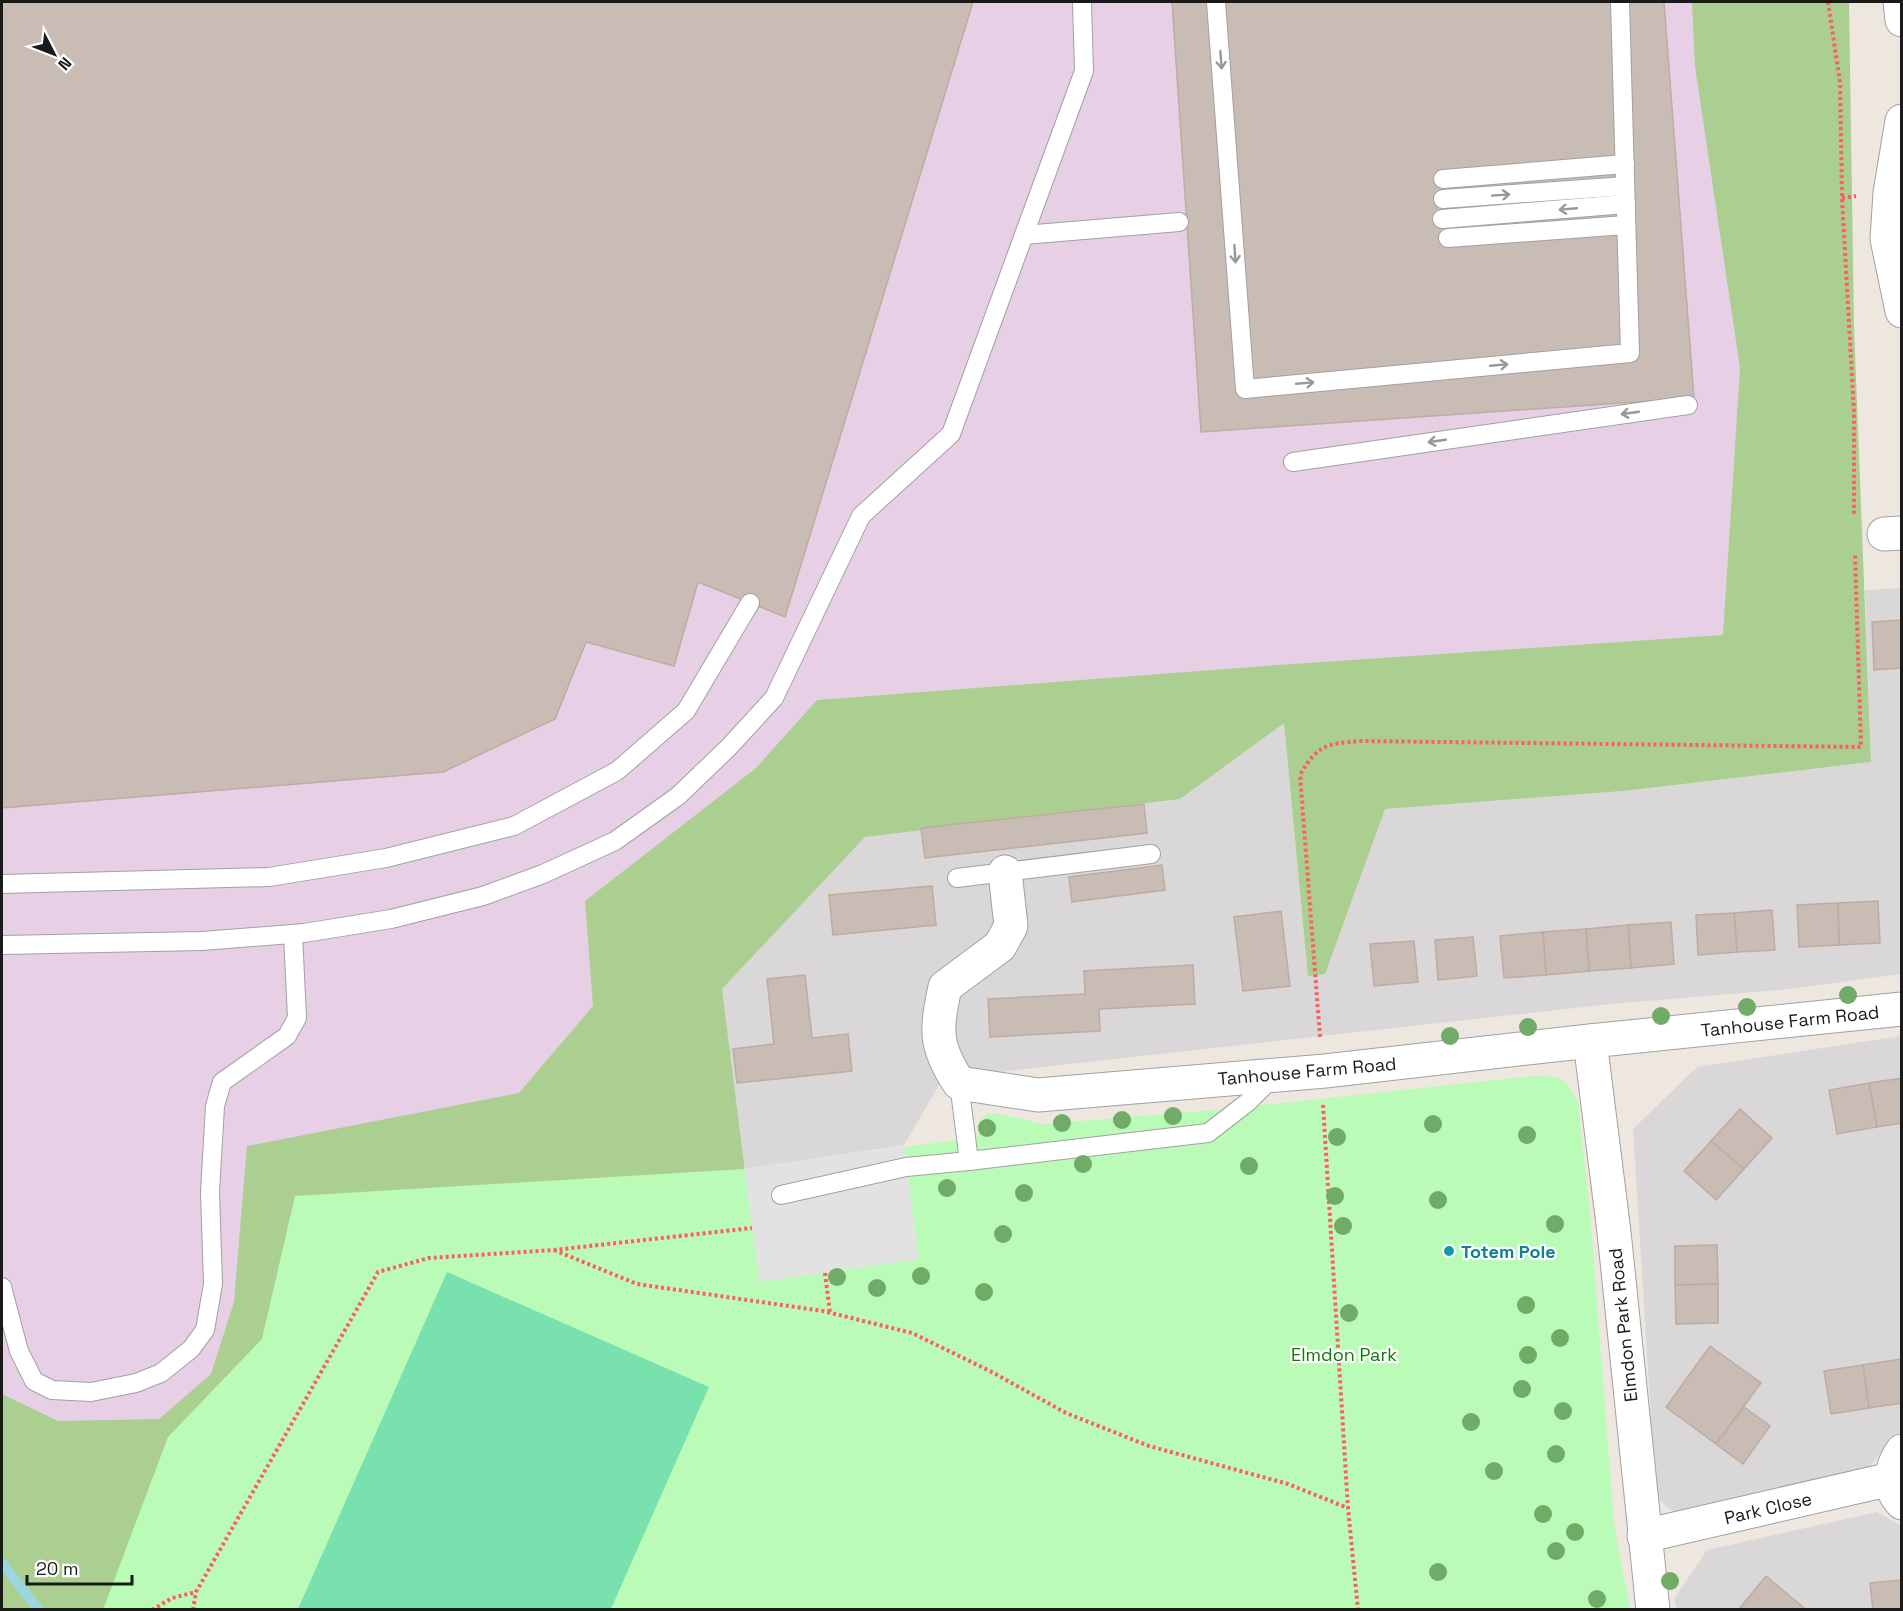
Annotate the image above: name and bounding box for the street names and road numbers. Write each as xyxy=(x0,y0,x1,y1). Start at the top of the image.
street label: Tanhouse Farm Road xyxy=(1700,1000,1880,1042)
street label: Tanhouse Farm Road xyxy=(1217,1052,1397,1090)
street label: Elmdon Park Road xyxy=(1603,1247,1643,1403)
street label: Park Close xyxy=(1722,1487,1814,1529)

